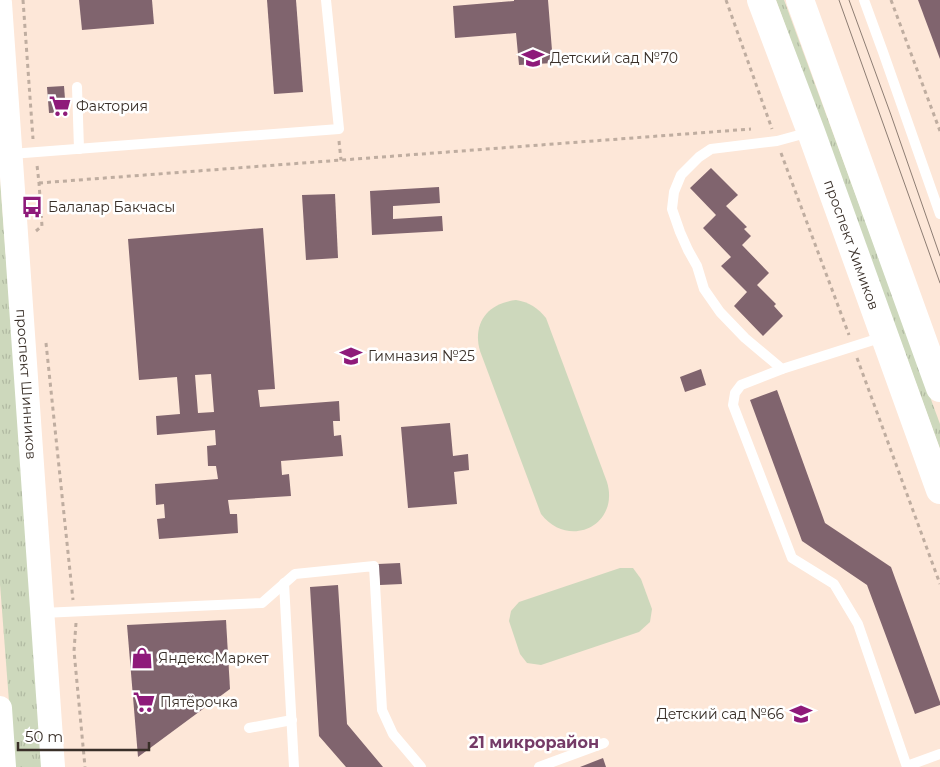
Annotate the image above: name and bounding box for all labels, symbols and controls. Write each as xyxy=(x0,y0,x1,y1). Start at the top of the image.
school or university icon: Детский сад №70 xyxy=(520,45,546,71)
place label: Детский сад №70 xyxy=(550,49,678,67)
supermarket icon: Фактория xyxy=(47,93,73,119)
place label: Фактория xyxy=(76,97,148,115)
street label: проспект Химиков xyxy=(820,177,883,312)
bus stop icon: Балалар Бакчасы xyxy=(19,194,45,220)
place label: Балалар Бакчасы xyxy=(48,198,175,216)
street label: проспект Шинников xyxy=(12,308,41,460)
school or university icon: Гимназия №25 xyxy=(338,343,364,369)
place label: Гимназия №25 xyxy=(368,347,475,365)
shop icon: Яндекс.Маркет xyxy=(129,645,155,671)
place label: Яндекс.Маркет xyxy=(158,649,269,667)
supermarket icon: Пятёрочка xyxy=(131,689,157,715)
place label: Пятёрочка xyxy=(160,693,238,711)
school or university icon: Детский сад №66 xyxy=(788,701,814,727)
place label: Детский сад №66 xyxy=(657,705,784,723)
scale bar xyxy=(18,720,149,752)
text: 50 m xyxy=(25,727,63,746)
district label: 21 микрорайон xyxy=(469,733,599,752)

